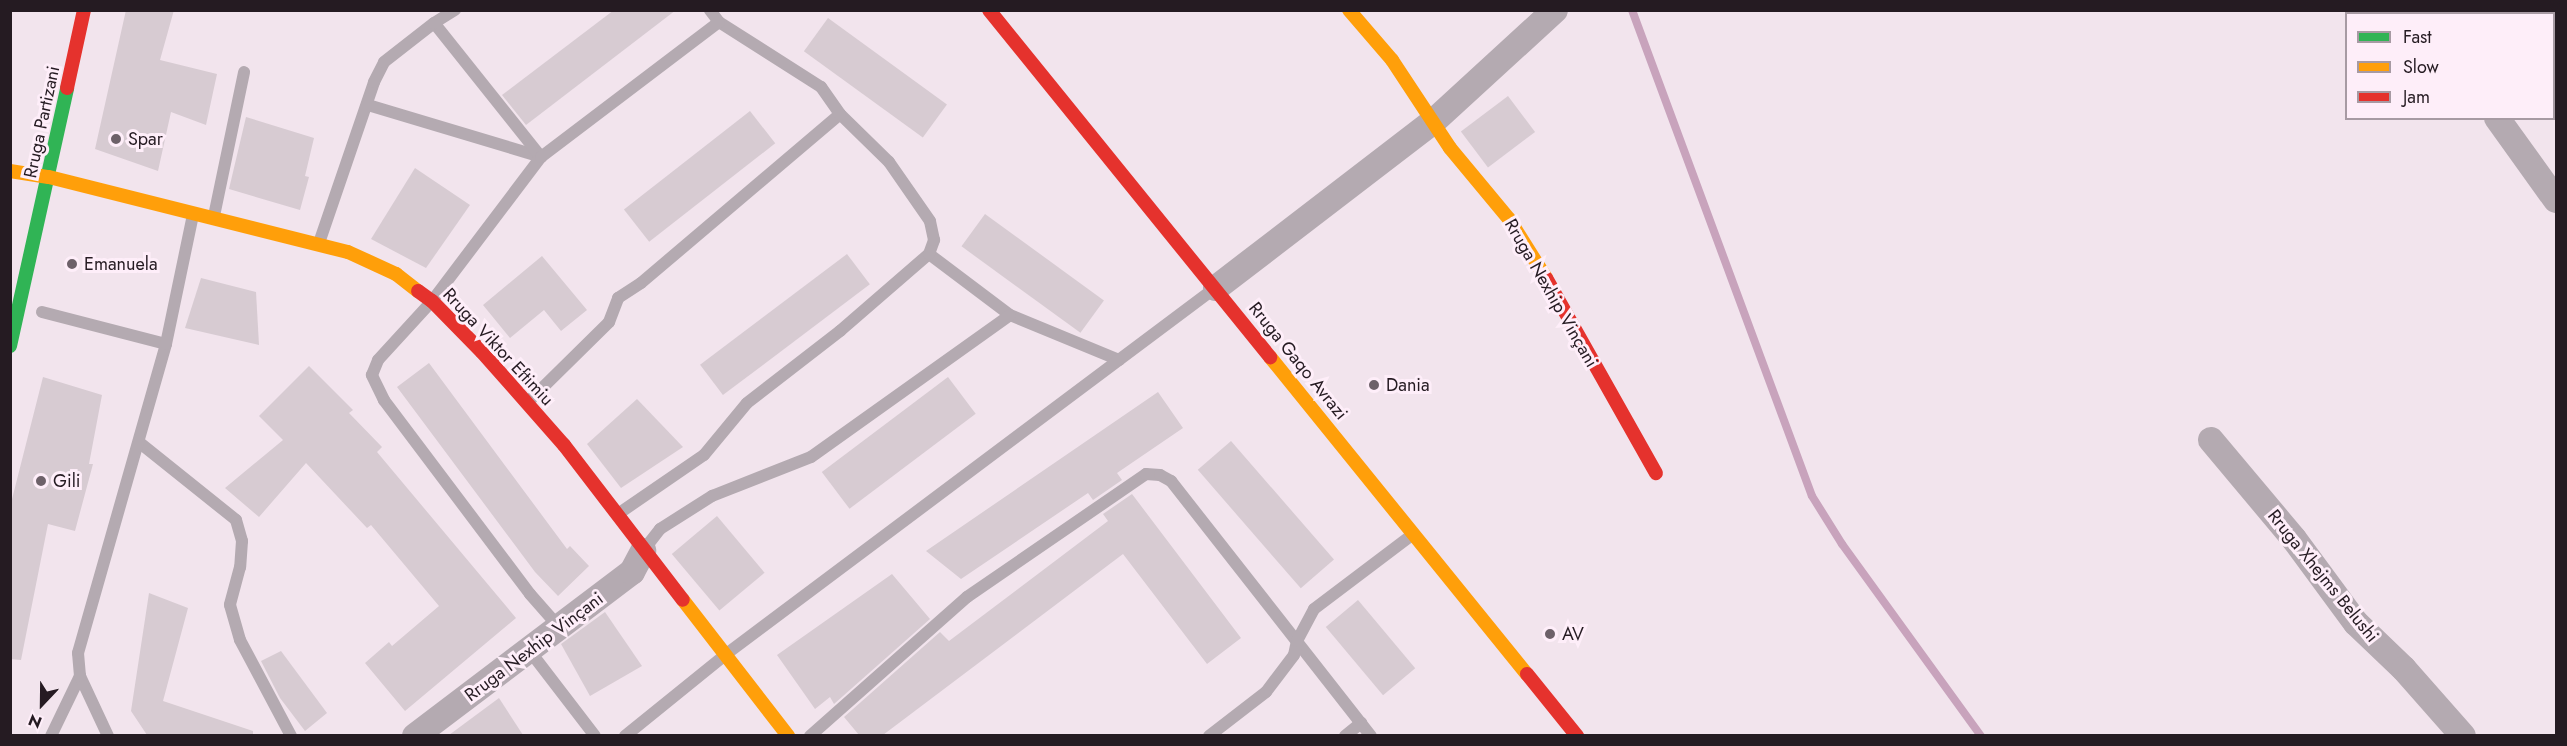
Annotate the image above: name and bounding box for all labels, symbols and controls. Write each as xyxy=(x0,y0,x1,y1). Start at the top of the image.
legend xyxy=(2345,12,2555,120)
text: Fast xyxy=(2403,24,2432,50)
text: Slow xyxy=(2403,54,2439,80)
street label: Rruga Partizani xyxy=(20,64,64,180)
text: Jam xyxy=(2403,84,2430,110)
place label: Spar xyxy=(128,128,163,150)
marker: Spar xyxy=(109,132,123,146)
street label: Rruga Nexhip Vinçani xyxy=(1500,215,1602,371)
place label: Emanuela xyxy=(84,253,158,275)
marker: Emanuela xyxy=(65,257,79,271)
street label: Rruga Viktor Eftimiu xyxy=(438,284,558,410)
street label: Rruga Gaqo Avrazi xyxy=(1244,298,1352,424)
place label: Dania xyxy=(1386,374,1430,396)
marker: Dania xyxy=(1367,378,1381,392)
place label: Gili xyxy=(53,470,80,492)
marker: Gili xyxy=(34,474,48,488)
street label: Rruga Xhejms Belushi xyxy=(2263,505,2383,647)
street label: Rruga Nexhip Vinçani xyxy=(461,588,607,706)
place label: AV xyxy=(1562,623,1584,645)
marker: AV xyxy=(1543,627,1557,641)
north arrow xyxy=(12,674,72,734)
text: N xyxy=(25,708,45,734)

